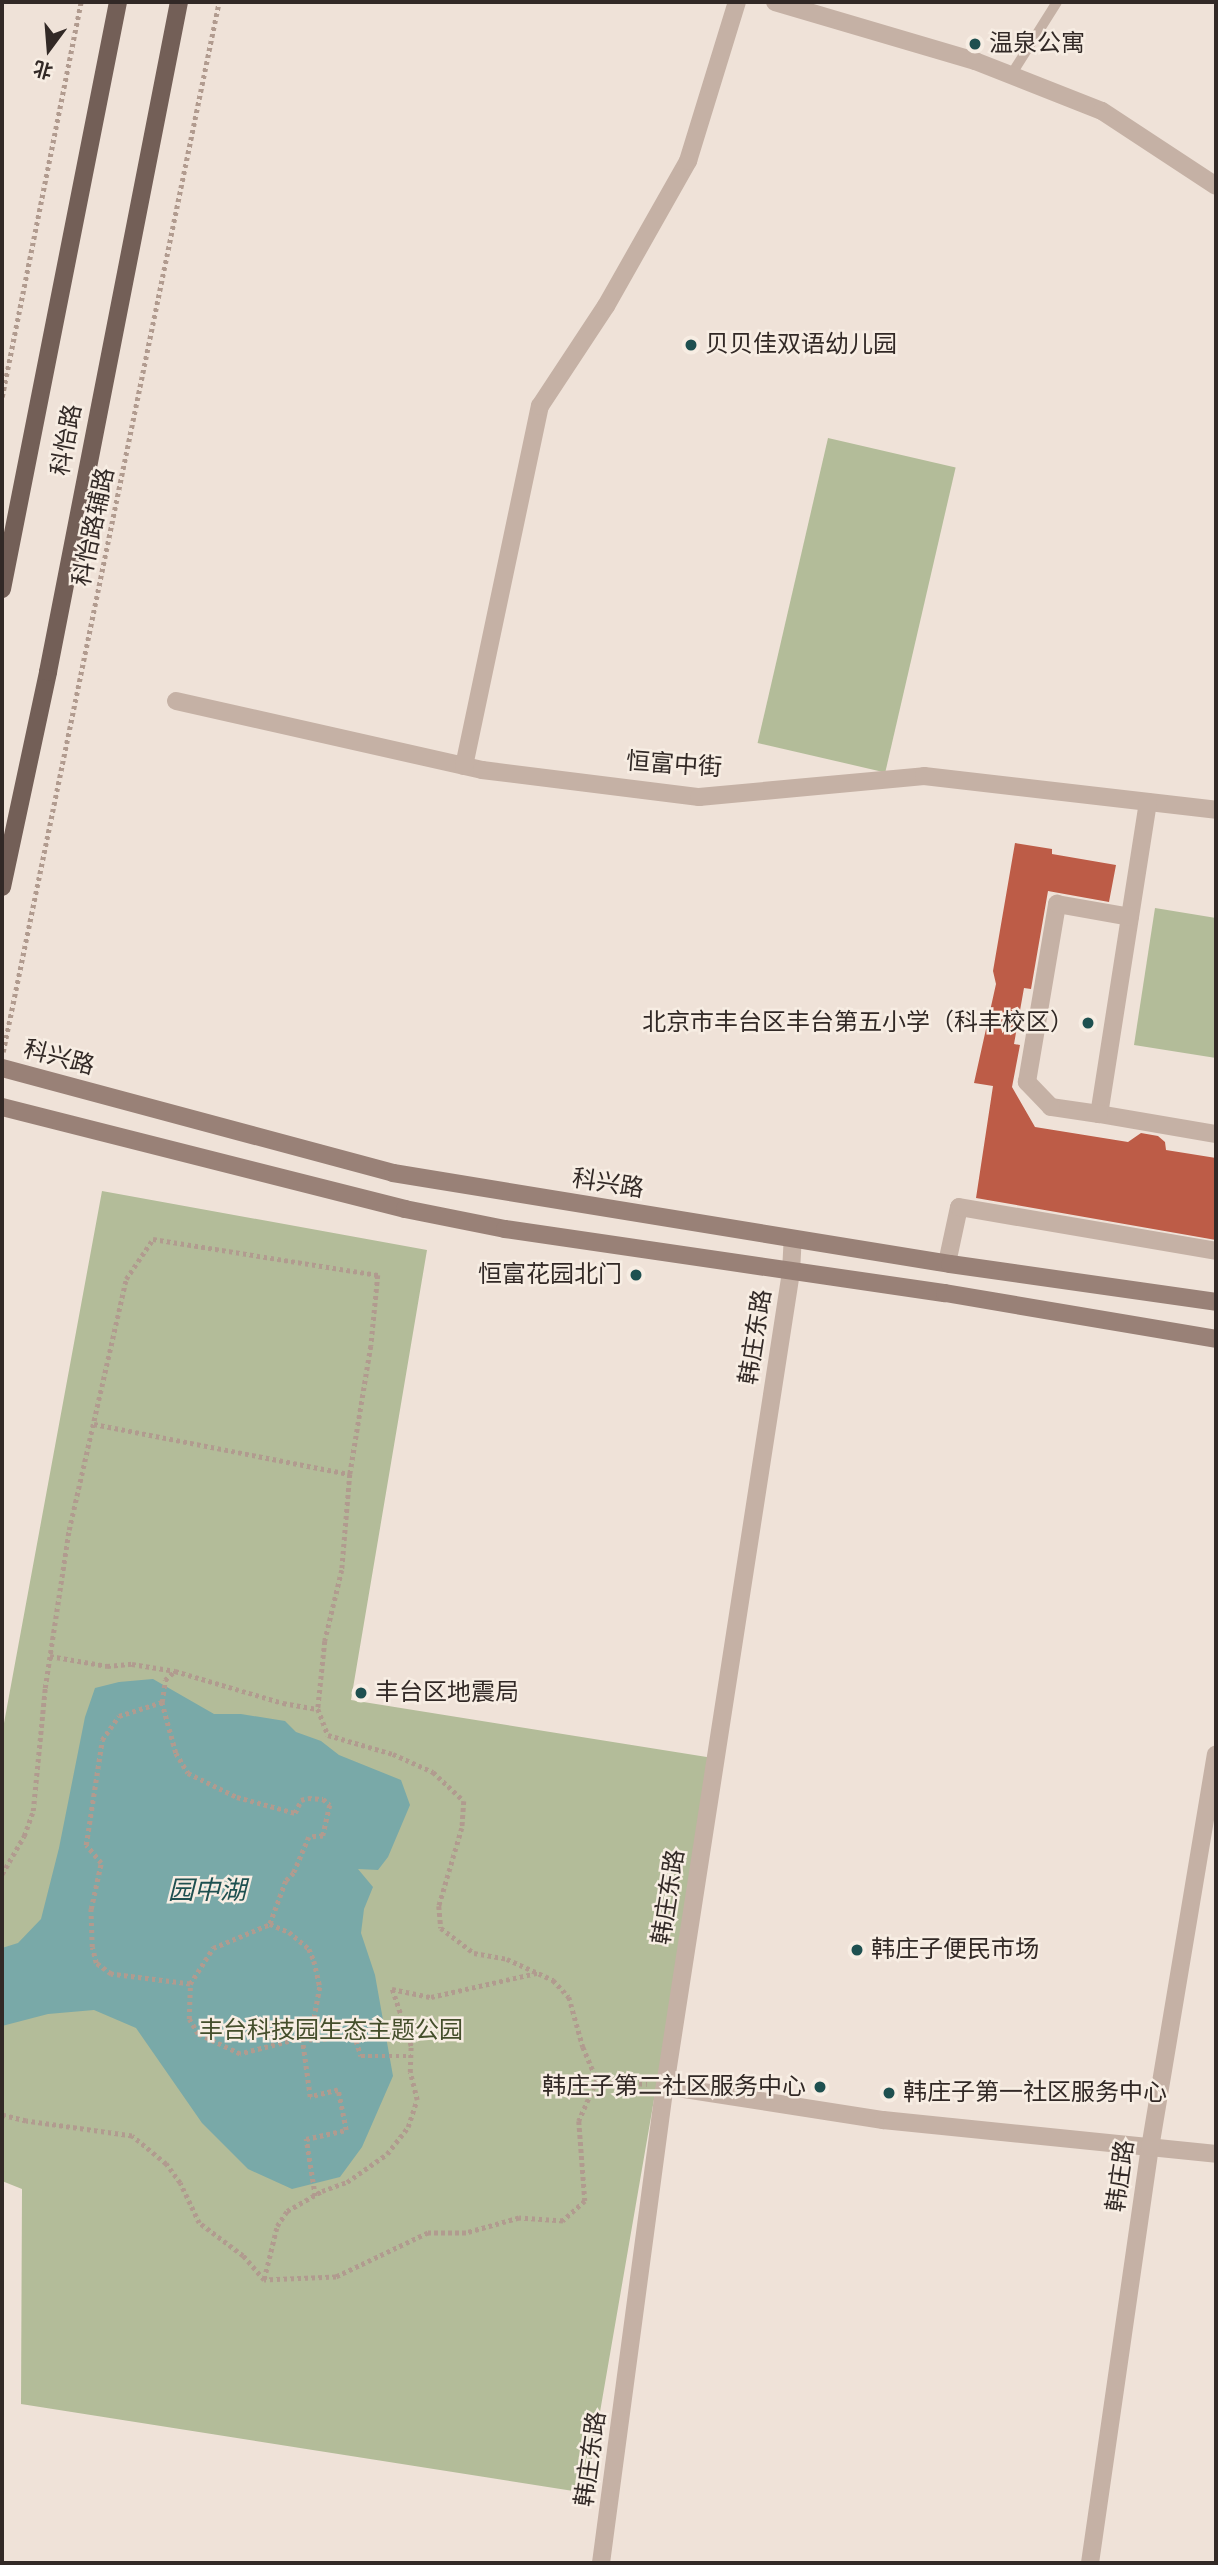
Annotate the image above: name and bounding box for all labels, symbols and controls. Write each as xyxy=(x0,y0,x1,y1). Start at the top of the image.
north arrow xyxy=(14,14,84,84)
place label: 温泉公寓 xyxy=(989,30,1085,58)
marker: 温泉公寓 xyxy=(967,36,983,52)
text: 北 xyxy=(31,56,55,82)
place label: 贝贝佳双语幼儿园 xyxy=(705,331,897,359)
marker: 贝贝佳双语幼儿园 xyxy=(683,337,699,353)
street label: 科怡路 xyxy=(46,402,88,478)
street label: 科怡路辅路 xyxy=(67,465,121,589)
street label: 恒富中街 xyxy=(625,747,723,783)
place label: 北京市丰台区丰台第五小学（科丰校区） xyxy=(642,1009,1074,1037)
marker: 北京市丰台区丰台第五小学（科丰校区） xyxy=(1080,1015,1096,1031)
street label: 科兴路 xyxy=(20,1035,98,1081)
street label: 科兴路 xyxy=(570,1164,646,1204)
place label: 恒富花园北门 xyxy=(478,1261,622,1289)
marker: 恒富花园北门 xyxy=(628,1267,644,1283)
street label: 韩庄东路 xyxy=(734,1287,778,1387)
place label: 丰台区地震局 xyxy=(375,1679,519,1707)
marker: 丰台区地震局 xyxy=(353,1685,369,1701)
street label: 韩庄东路 xyxy=(647,1847,691,1947)
water label: 园中湖 xyxy=(168,1875,246,1907)
place label: 韩庄子便民市场 xyxy=(871,1936,1039,1964)
marker: 韩庄子便民市场 xyxy=(849,1942,865,1958)
park label: 丰台科技园生态主题公园 xyxy=(199,2017,463,2045)
place label: 韩庄子第二社区服务中心 xyxy=(542,2073,806,2101)
marker: 韩庄子第二社区服务中心 xyxy=(812,2079,828,2095)
place label: 韩庄子第一社区服务中心 xyxy=(903,2079,1167,2107)
marker: 韩庄子第一社区服务中心 xyxy=(881,2085,897,2101)
street label: 韩庄路 xyxy=(1102,2138,1140,2214)
street label: 韩庄东路 xyxy=(570,2409,612,2509)

